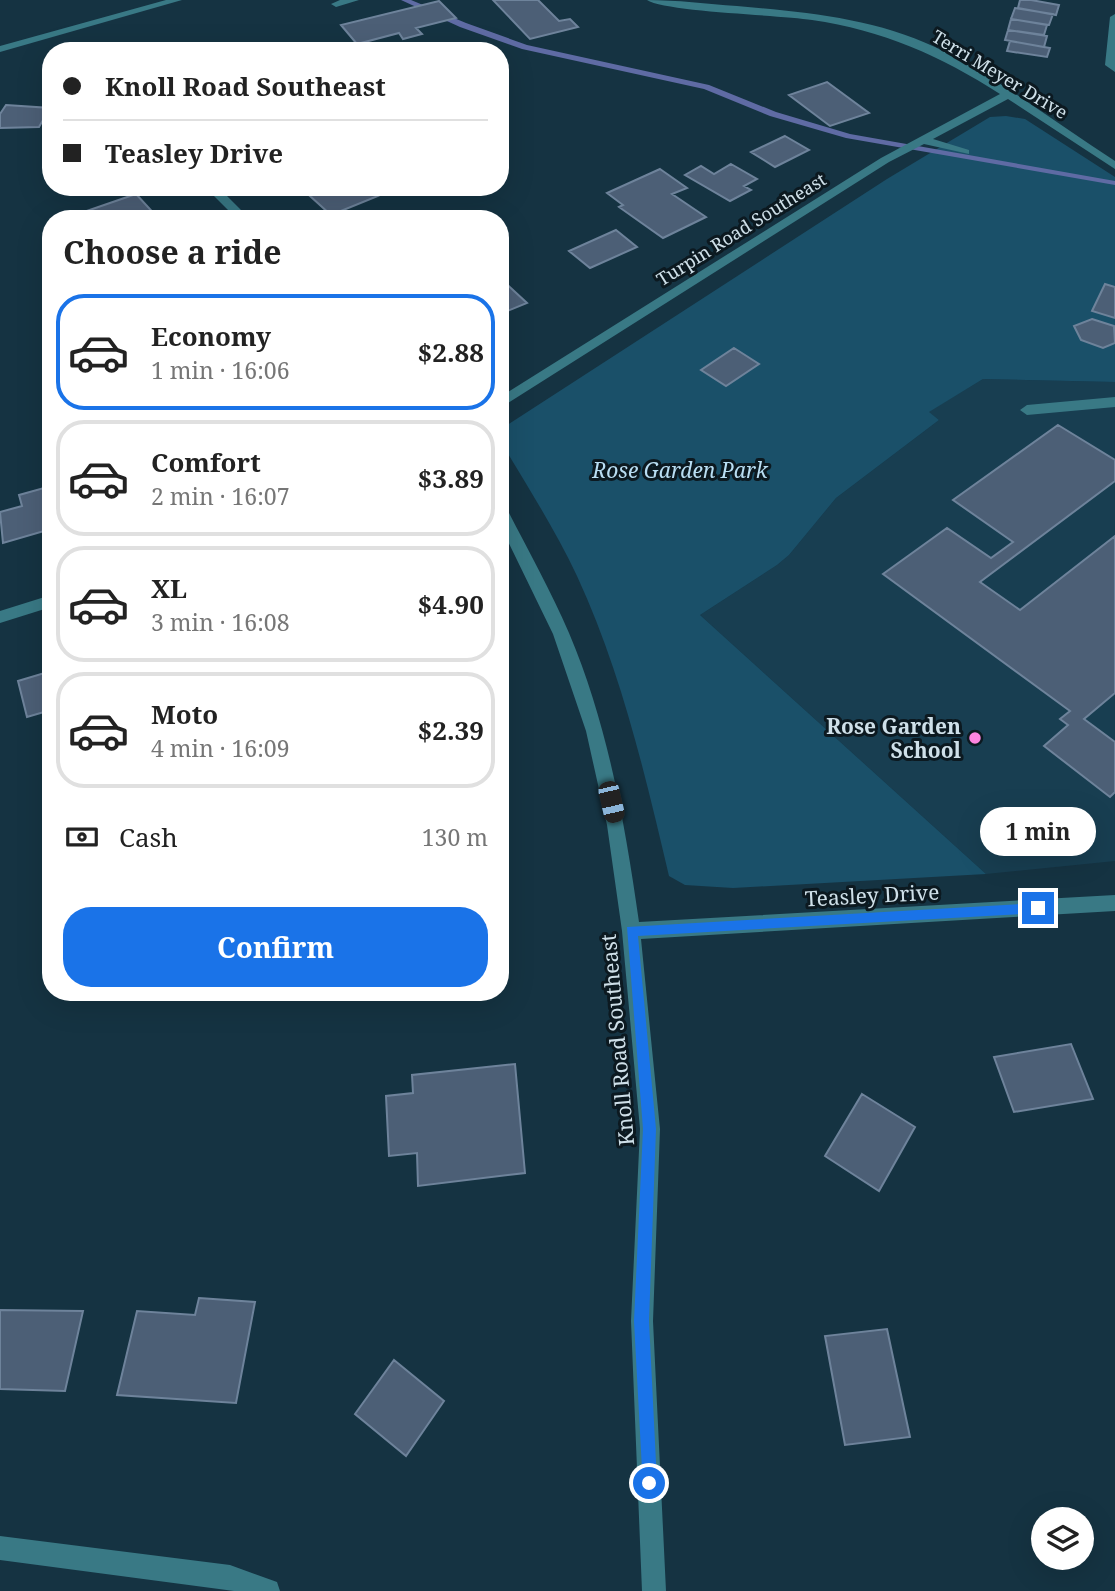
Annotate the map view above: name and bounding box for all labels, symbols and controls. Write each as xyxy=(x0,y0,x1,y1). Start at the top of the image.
street label: Terri Meyer Drive xyxy=(928,24,1072,124)
text: Knoll Road Southeast xyxy=(105,68,386,104)
text: Teasley Drive xyxy=(105,135,283,171)
street label: Turpin Road Southeast xyxy=(652,167,830,291)
text: Choose a ride xyxy=(63,230,282,273)
text: Economy xyxy=(151,318,271,354)
icon: car xyxy=(67,321,130,384)
text: $2.88 xyxy=(418,334,484,370)
text: 1 min · 16:06 xyxy=(151,354,289,386)
text: Comfort xyxy=(151,444,261,480)
icon: car xyxy=(67,447,130,510)
park label: Rose Garden Park xyxy=(591,456,769,484)
text: $3.89 xyxy=(418,460,484,496)
text: 2 min · 16:07 xyxy=(151,480,289,512)
text: XL xyxy=(151,570,187,606)
icon: car xyxy=(67,573,130,636)
text: $4.90 xyxy=(418,586,484,622)
text: 3 min · 16:08 xyxy=(151,606,289,638)
text: Moto xyxy=(151,696,218,732)
icon: car xyxy=(67,699,130,762)
text: $2.39 xyxy=(418,712,484,748)
place label: Rose Garden School xyxy=(826,712,962,764)
marker: Rose Garden School xyxy=(967,730,983,746)
text: 4 min · 16:09 xyxy=(151,732,289,764)
car xyxy=(597,779,626,825)
callout: 1 min xyxy=(980,806,1096,856)
text: 1 min xyxy=(1005,815,1071,847)
icon: cash xyxy=(63,818,101,856)
text: Cash xyxy=(119,819,178,855)
text: 130 m xyxy=(422,821,488,853)
street label: Teasley Drive xyxy=(804,877,940,913)
route end xyxy=(1022,892,1054,924)
button: Confirm xyxy=(63,907,488,987)
street label: Knoll Road Southeast xyxy=(594,933,640,1147)
route start xyxy=(633,1467,665,1499)
map controls xyxy=(1031,1507,1094,1570)
button: layers xyxy=(1031,1507,1094,1570)

